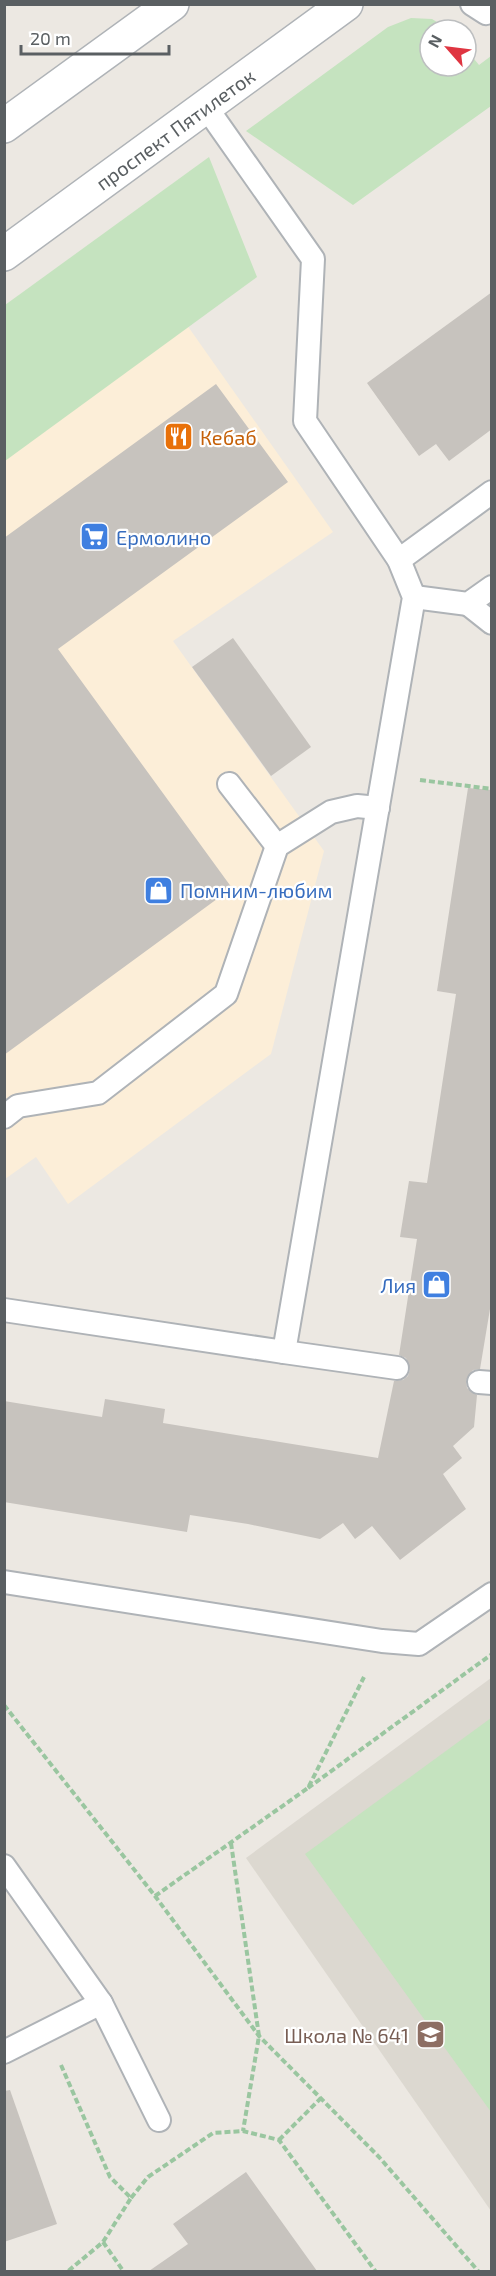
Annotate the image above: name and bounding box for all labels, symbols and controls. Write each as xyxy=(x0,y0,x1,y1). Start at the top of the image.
scale bar xyxy=(21,18,170,56)
north arrow xyxy=(418,18,478,78)
text: 20 m xyxy=(30,27,71,49)
text: N xyxy=(423,31,445,50)
street label: проспект Пятилеток xyxy=(91,63,259,195)
restaurant icon: Кебаб xyxy=(163,421,195,453)
place label: Кебаб xyxy=(200,425,257,449)
supermarket icon: Ермолино xyxy=(79,521,111,553)
place label: Ермолино xyxy=(116,525,211,549)
shop icon: Помним-любим xyxy=(143,874,175,906)
place label: Помним-любим xyxy=(180,878,332,902)
shop icon: Лия xyxy=(421,1269,453,1301)
place label: Лия xyxy=(380,1273,416,1297)
school or university icon: Школа № 641 xyxy=(414,2019,446,2051)
place label: Школа № 641 xyxy=(284,2023,409,2047)

